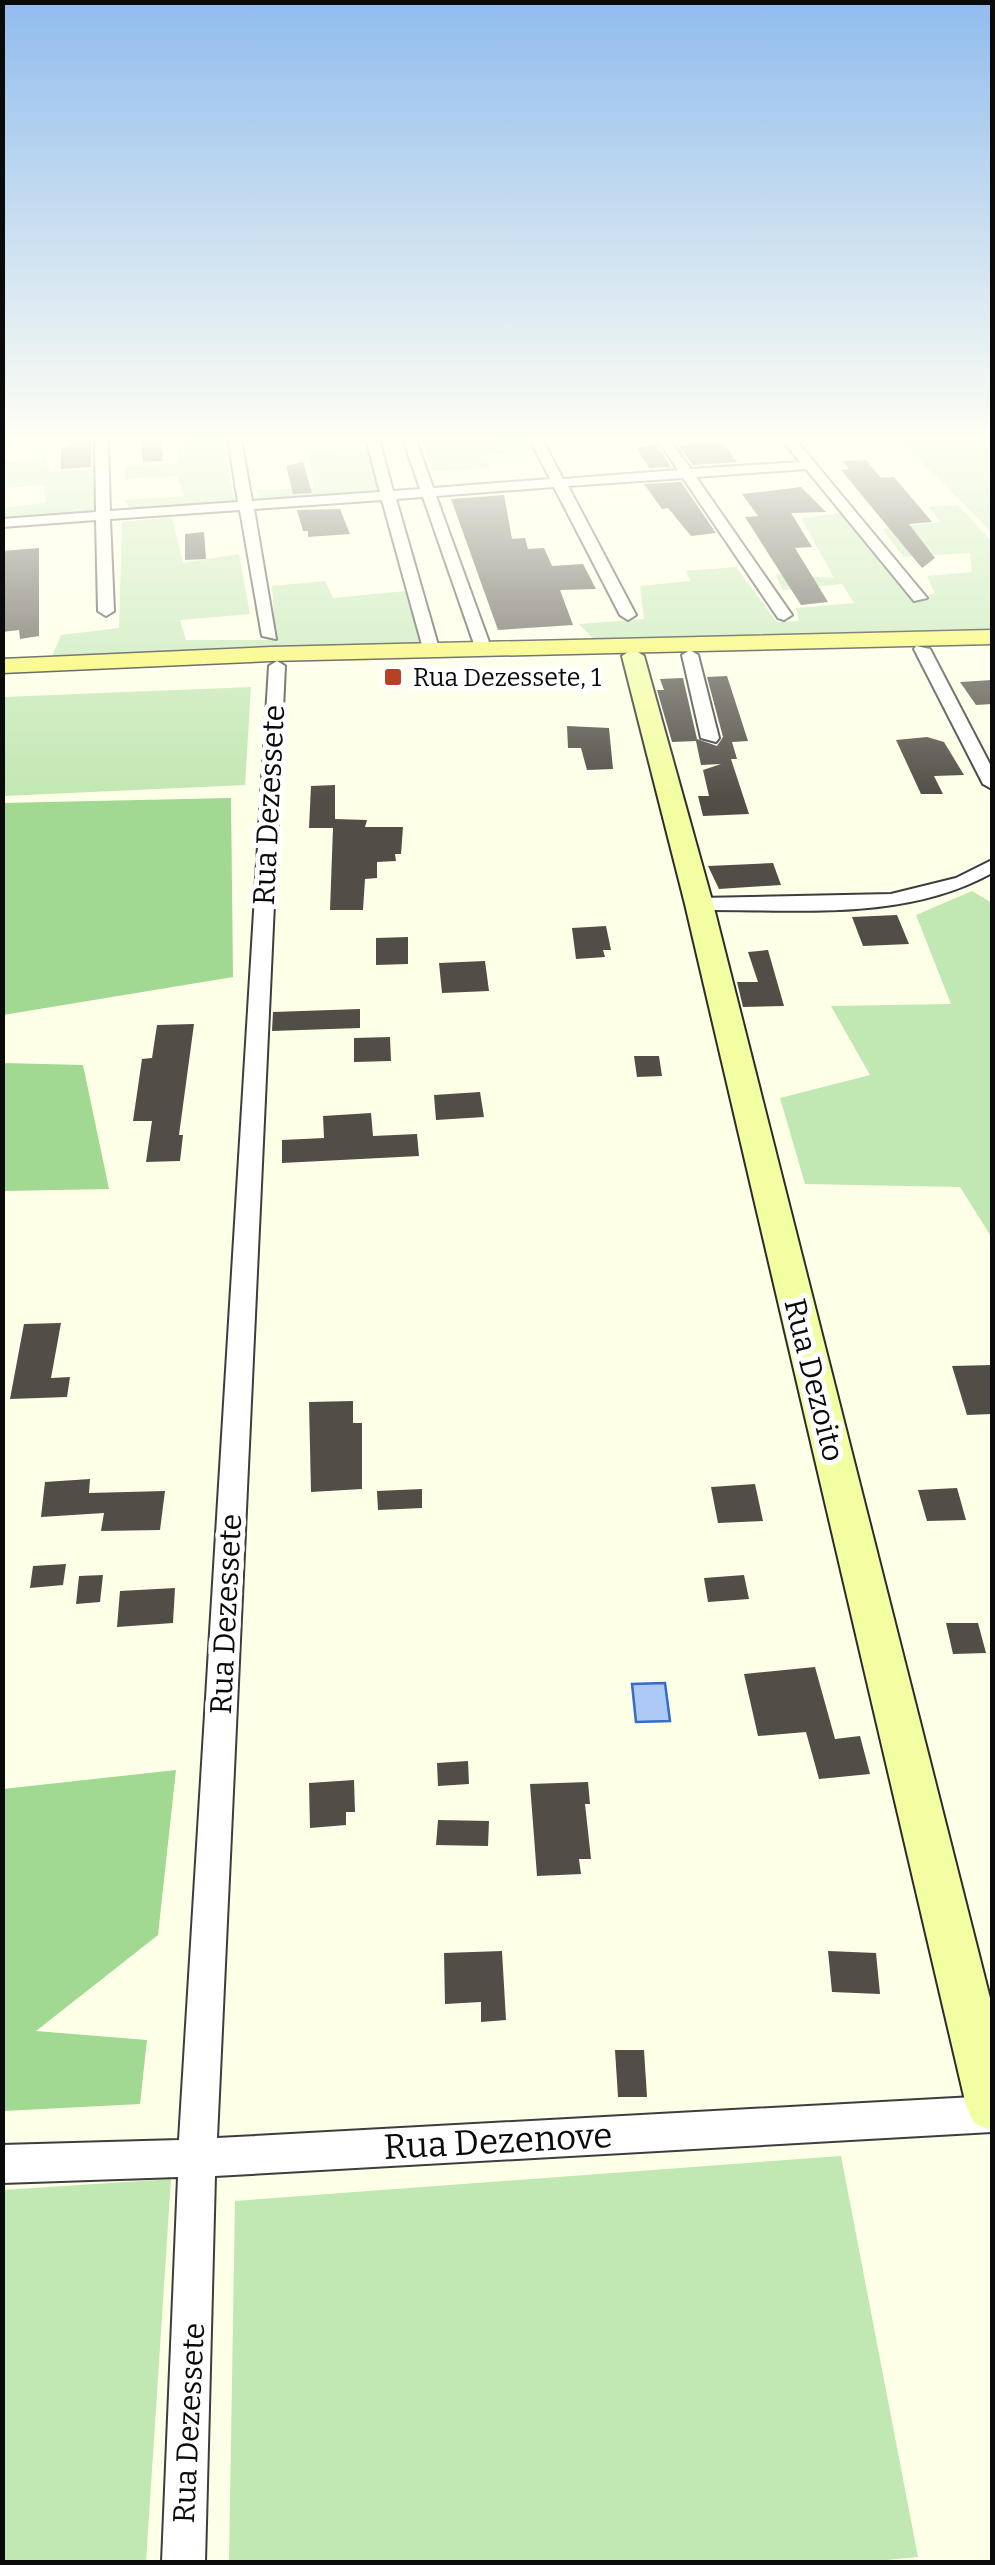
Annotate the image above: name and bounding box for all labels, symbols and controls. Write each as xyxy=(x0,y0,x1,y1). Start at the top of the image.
place label: Rua Dezessete, 1 xyxy=(413,663,601,693)
marker: Rua Dezessete, 1 xyxy=(382,666,404,688)
street label: Rua Dezessete xyxy=(246,704,292,906)
street label: Rua Dezoito xyxy=(776,1295,852,1465)
street label: Rua Dezessete xyxy=(203,1513,249,1715)
street label: Rua Dezenove xyxy=(383,2114,613,2168)
street label: Rua Dezessete xyxy=(166,2322,212,2524)

